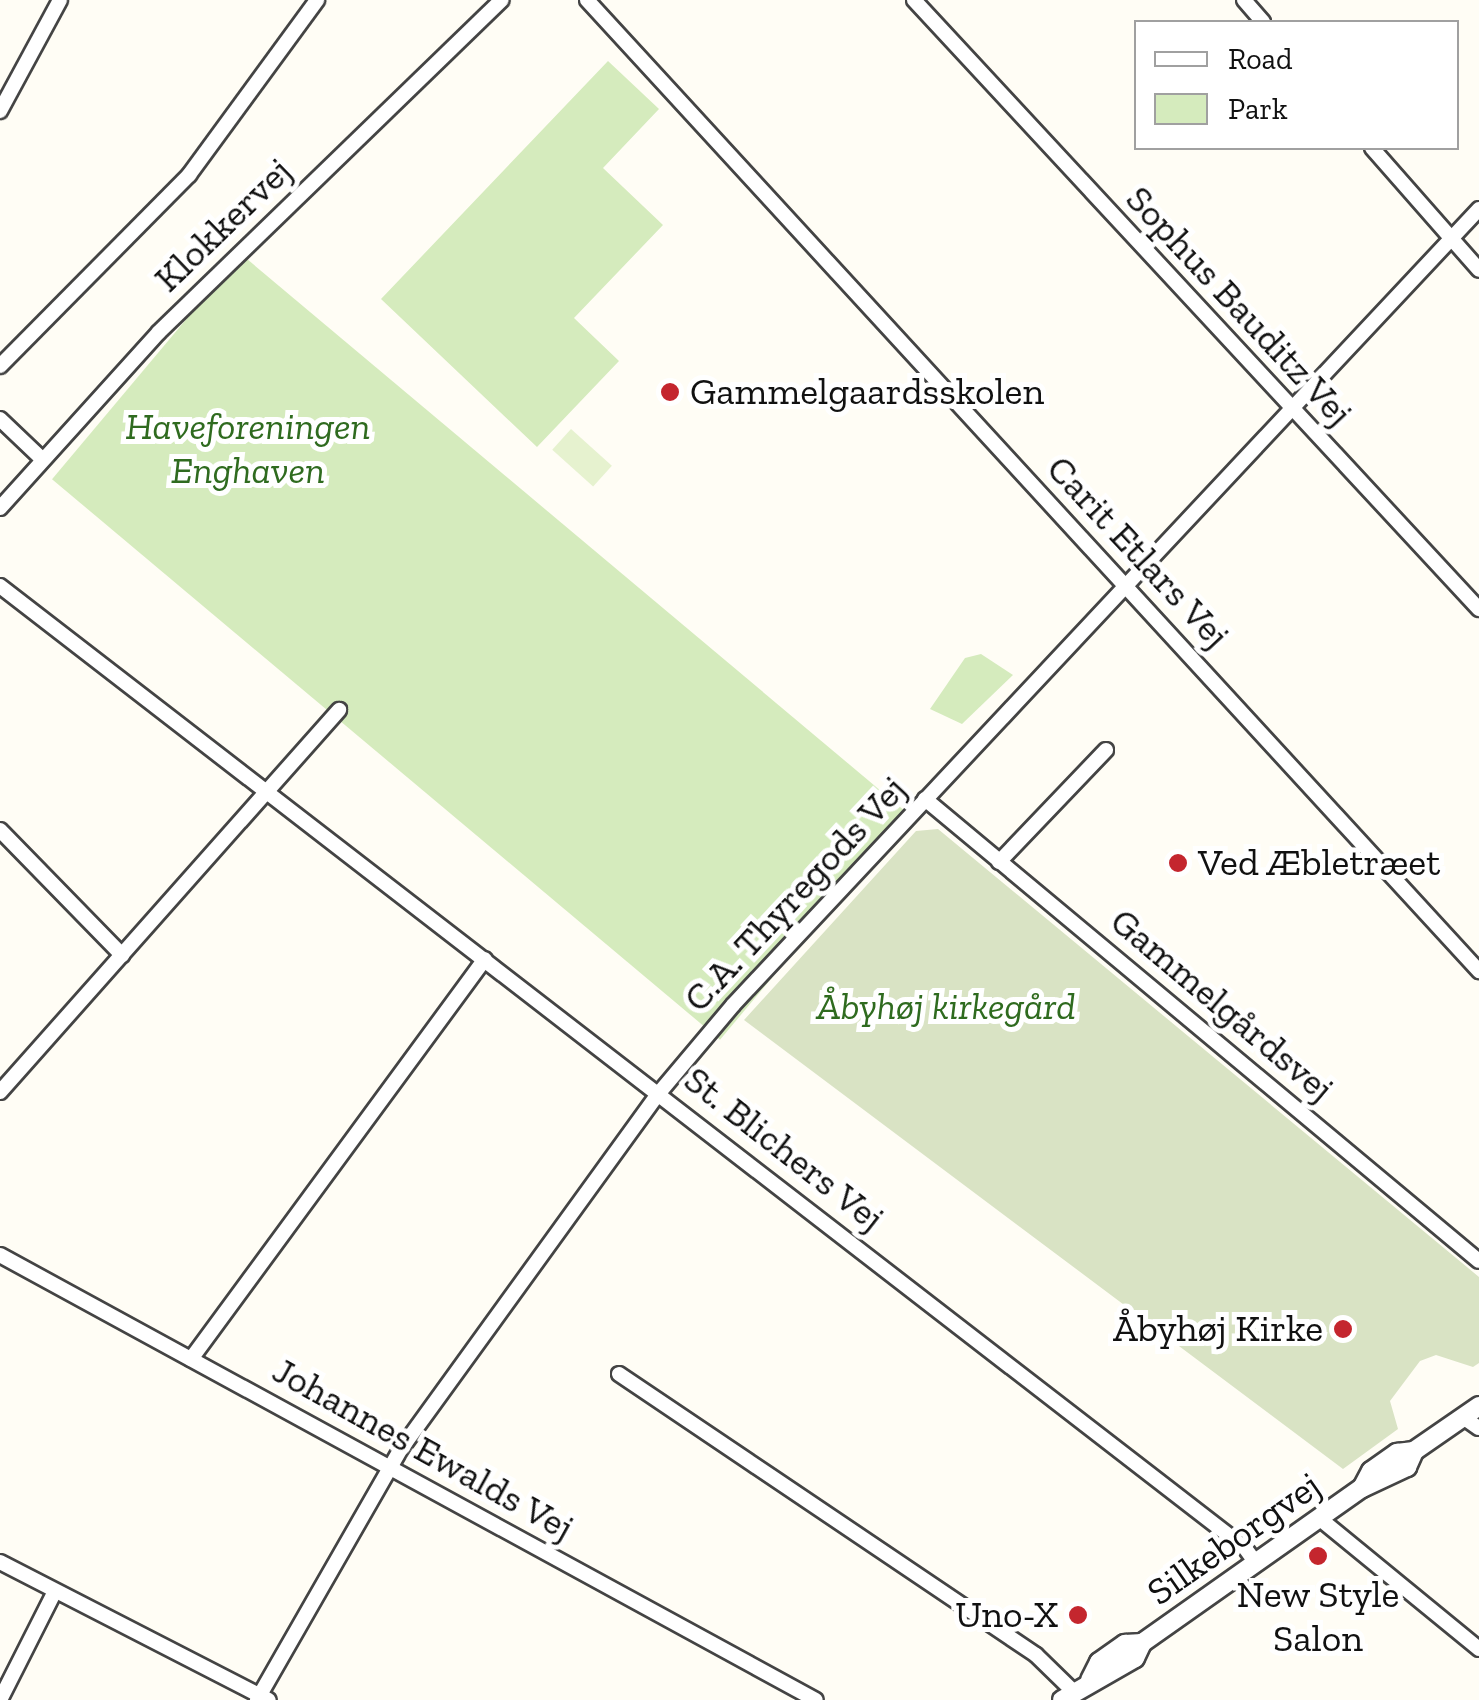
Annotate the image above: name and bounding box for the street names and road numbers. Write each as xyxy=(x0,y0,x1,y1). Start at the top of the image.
street label: Klokkervej xyxy=(145,149,301,301)
street label: Sophus Bauditz Vej xyxy=(1116,176,1362,436)
street label: Carit Etlars Vej xyxy=(1037,446,1239,658)
street label: C.A. Thyregods Vej xyxy=(674,766,916,1022)
street label: Gammelgårdsvej xyxy=(1101,899,1343,1111)
street label: St. Blichers Vej xyxy=(675,1057,893,1241)
street label: Johannes Ewalds Vej xyxy=(264,1347,582,1551)
street label: Silkeborgvej xyxy=(1139,1463,1329,1615)

